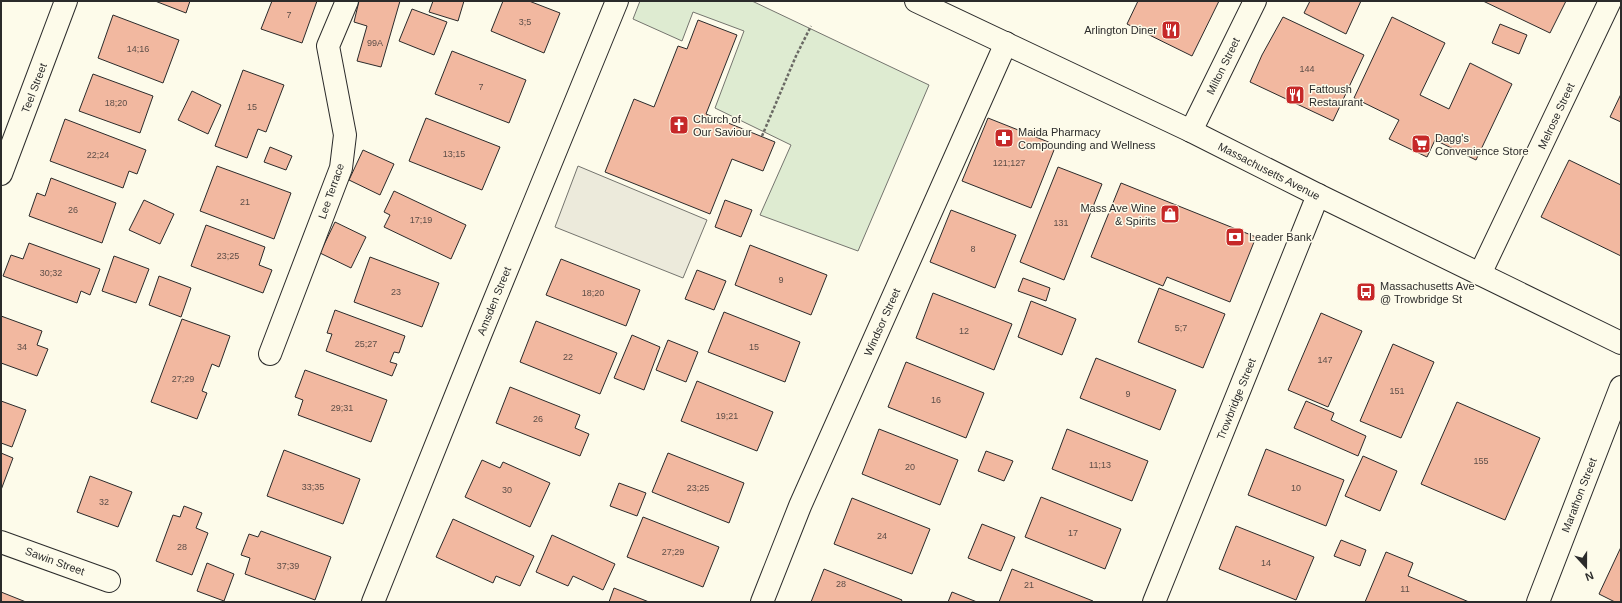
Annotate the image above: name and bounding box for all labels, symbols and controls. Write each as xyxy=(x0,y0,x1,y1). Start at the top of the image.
house number: 7 xyxy=(286,10,292,20)
house number: 3;5 xyxy=(519,17,531,27)
restaurant icon: Arlington Diner xyxy=(1160,19,1182,41)
place label: Arlington Diner xyxy=(1084,24,1157,36)
street label: Milton Street xyxy=(1204,36,1242,96)
house number: 99A xyxy=(367,38,383,48)
house number: 14;16 xyxy=(127,44,149,54)
street label: Teel Street xyxy=(19,61,49,115)
house number: 144 xyxy=(1299,64,1315,74)
street label: Melrose Street xyxy=(1535,81,1577,151)
house number: 7 xyxy=(478,82,484,92)
place label: Fattoush Restaurant xyxy=(1309,83,1363,108)
restaurant icon: Fattoush Restaurant xyxy=(1284,84,1306,106)
house number: 18;20 xyxy=(105,98,127,108)
house number: 15 xyxy=(247,102,257,112)
place label: Church of Our Saviour xyxy=(693,113,752,138)
church icon: Church of Our Saviour xyxy=(668,114,690,136)
place label: Maida Pharmacy Compounding and Wellness xyxy=(1018,126,1156,151)
pharmacy icon: Maida Pharmacy Compounding and Wellness xyxy=(993,127,1015,149)
place label: Dagg's Convenience Store xyxy=(1435,132,1529,157)
supermarket icon: Dagg's Convenience Store xyxy=(1410,133,1432,155)
street label: Massachusetts Avenue xyxy=(1216,140,1322,202)
house number: 13;15 xyxy=(443,149,465,159)
house number: 22;24 xyxy=(87,150,109,160)
house number: 121;127 xyxy=(993,158,1025,168)
street label: Lee Terrace xyxy=(316,162,346,220)
house number: 21 xyxy=(240,197,250,207)
place label: Mass Ave Wine & Spirits xyxy=(1080,202,1156,227)
shop icon: Mass Ave Wine & Spirits xyxy=(1159,203,1181,225)
house number: 26 xyxy=(68,205,78,215)
house number: 17;19 xyxy=(410,215,432,225)
house number: 131 xyxy=(1053,218,1069,228)
bank icon: Leader Bank xyxy=(1224,226,1246,248)
place label: Leader Bank xyxy=(1249,231,1312,243)
house number: 8 xyxy=(970,244,976,254)
house number: 23;25 xyxy=(217,251,239,261)
street label: Amsden Street xyxy=(475,265,513,337)
house number: 30;32 xyxy=(40,268,62,278)
house number: 9 xyxy=(778,275,784,285)
place label: Massachusetts Ave @ Trowbridge St xyxy=(1380,280,1475,305)
bus stop icon: Massachusetts Ave @ Trowbridge St xyxy=(1355,281,1377,303)
street label: Windsor Street xyxy=(862,286,902,358)
house number: 23 xyxy=(391,287,401,297)
house number: 18;20 xyxy=(582,288,604,298)
house number: 5;7 xyxy=(1175,323,1187,333)
house number: 12 xyxy=(959,326,969,336)
house number: 25;27 xyxy=(355,339,377,349)
house number: 34 xyxy=(17,342,27,352)
house number: 15 xyxy=(749,342,759,352)
house number: 22 xyxy=(563,352,573,362)
house number: 147 xyxy=(1317,355,1333,365)
street label: Trowbridge Street xyxy=(1214,356,1258,442)
house number: 27;29 xyxy=(172,374,194,384)
house number: 151 xyxy=(1389,386,1405,396)
house number: 9 xyxy=(1125,389,1131,399)
house number: 16 xyxy=(931,395,941,405)
house number: 29;31 xyxy=(331,403,353,413)
house number: 19;21 xyxy=(716,411,738,421)
house number: 26 xyxy=(533,414,543,424)
house number: 155 xyxy=(1473,456,1489,466)
street label: Marathon Street xyxy=(1559,456,1599,534)
house number: 11;13 xyxy=(1089,460,1111,470)
house number: 20 xyxy=(905,462,915,472)
house number: 33;35 xyxy=(302,482,324,492)
house number: 23;25 xyxy=(687,483,709,493)
house number: 10 xyxy=(1291,483,1301,493)
house number: 30 xyxy=(502,485,512,495)
house number: 32 xyxy=(99,497,109,507)
house number: 17 xyxy=(1068,528,1078,538)
house number: 24 xyxy=(877,531,887,541)
house number: 28 xyxy=(177,542,187,552)
street label: Sawin Street xyxy=(24,545,86,577)
house number: 27;29 xyxy=(662,547,684,557)
north arrow xyxy=(1566,547,1606,587)
house number: 14 xyxy=(1261,558,1271,568)
house number: 37;39 xyxy=(277,561,299,571)
text: N xyxy=(1584,569,1595,583)
house number: 28 xyxy=(836,579,846,589)
house number: 21 xyxy=(1024,580,1034,590)
house number: 11 xyxy=(1400,584,1410,594)

